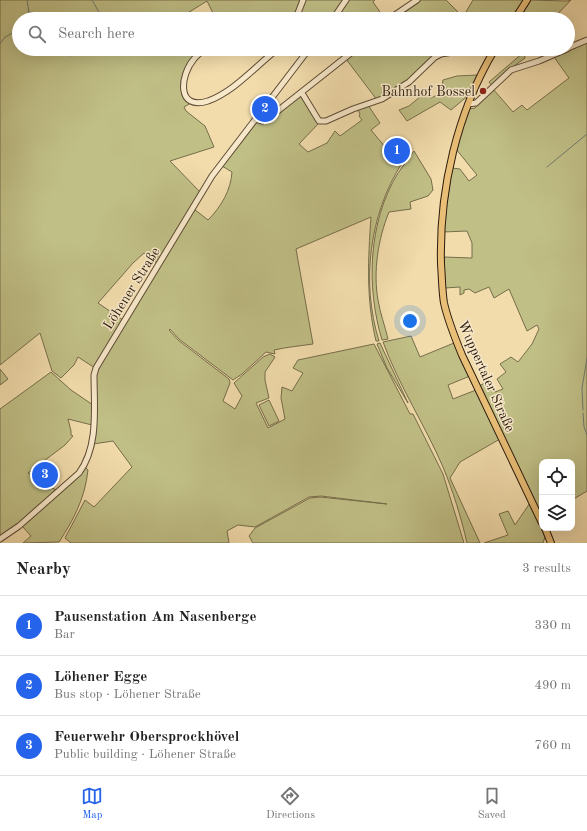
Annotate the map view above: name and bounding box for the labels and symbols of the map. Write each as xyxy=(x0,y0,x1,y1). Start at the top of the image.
place label: Bahnhof Bossel xyxy=(381,85,475,99)
marker: Bahnhof Bossel xyxy=(478,86,488,96)
pin: 2 xyxy=(252,94,278,124)
pin: 1 xyxy=(384,136,410,166)
street label: Löhener Straße xyxy=(101,245,163,332)
your location xyxy=(400,311,420,331)
street label: Wuppertaler Straße xyxy=(455,319,517,434)
pin: 3 xyxy=(32,460,58,490)

